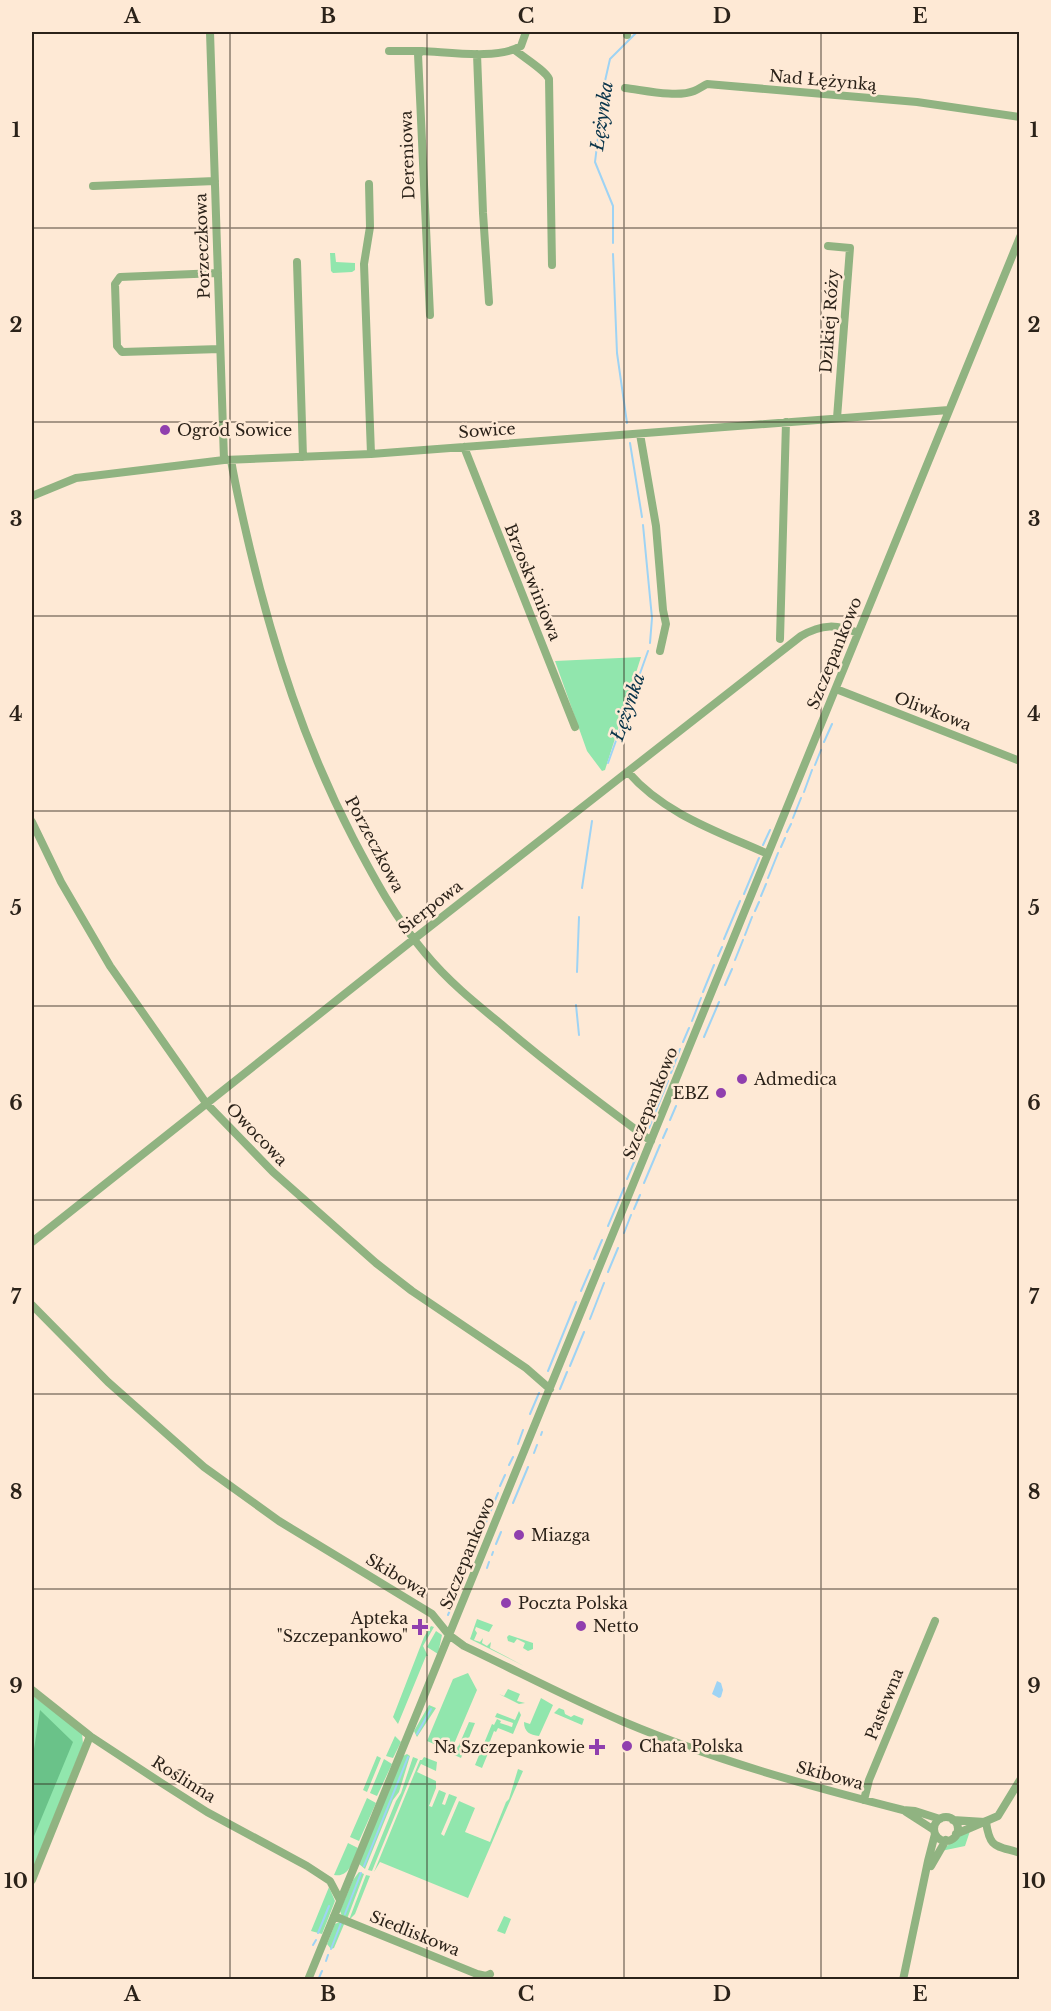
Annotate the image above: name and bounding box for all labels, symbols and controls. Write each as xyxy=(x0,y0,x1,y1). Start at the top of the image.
text: A xyxy=(123,4,141,28)
text: B xyxy=(320,4,336,28)
text: C xyxy=(518,4,534,28)
text: D xyxy=(713,4,731,28)
text: E xyxy=(912,4,928,28)
street label: Nad Łężynką xyxy=(768,65,879,95)
water label: Łężynka xyxy=(586,80,618,153)
street label: Dereniowa xyxy=(395,110,419,200)
text: 1 xyxy=(12,118,21,142)
text: 1 xyxy=(1030,118,1039,142)
street label: Porzeczkowa xyxy=(190,193,214,299)
street label: Dzikiej Róży xyxy=(815,268,843,374)
text: 2 xyxy=(9,313,23,337)
text: 2 xyxy=(1027,313,1041,337)
street label: Sowice xyxy=(458,418,516,442)
place label: Ogród Sowice xyxy=(177,420,292,440)
marker: Ogród Sowice xyxy=(158,423,172,437)
text: 3 xyxy=(10,507,22,531)
text: 3 xyxy=(1028,507,1040,531)
street label: Brzoskwiniowa xyxy=(500,521,566,644)
street label: Szczepankowo xyxy=(802,594,866,712)
water label: Łężynka xyxy=(606,670,650,745)
street label: Oliwkowa xyxy=(892,687,974,735)
text: 4 xyxy=(9,702,23,726)
text: 4 xyxy=(1027,702,1041,726)
street label: Porzeczkowa xyxy=(341,793,409,896)
street label: Sierpowa xyxy=(394,876,466,938)
text: 5 xyxy=(10,896,22,920)
text: 5 xyxy=(1028,896,1040,920)
street label: Szczepankowo xyxy=(618,1044,682,1162)
place label: Admedica xyxy=(753,1069,837,1089)
marker: Admedica xyxy=(735,1072,749,1086)
place label: EBZ xyxy=(673,1083,709,1103)
marker: EBZ xyxy=(714,1086,728,1100)
text: 6 xyxy=(9,1091,23,1115)
text: 6 xyxy=(1027,1091,1041,1115)
street label: Owocowa xyxy=(222,1098,292,1170)
text: 7 xyxy=(11,1285,22,1309)
text: 7 xyxy=(1029,1285,1040,1309)
text: 8 xyxy=(10,1480,22,1504)
text: 8 xyxy=(1028,1480,1040,1504)
street label: Szczepankowo xyxy=(435,1494,499,1612)
place label: Miazga xyxy=(531,1525,590,1545)
marker: Miazga xyxy=(512,1528,526,1542)
street label: Skibowa xyxy=(362,1549,432,1601)
place label: Poczta Polska xyxy=(518,1593,628,1613)
marker: Poczta Polska xyxy=(499,1596,513,1610)
place label: Apteka "Szczepankowo" xyxy=(277,1608,408,1646)
place label: Netto xyxy=(593,1616,639,1636)
marker: Netto xyxy=(574,1619,588,1633)
marker: Apteka "Szczepankowo" xyxy=(413,1620,427,1634)
street label: Pastewna xyxy=(861,1665,907,1743)
text: 9 xyxy=(9,1674,23,1698)
text: 9 xyxy=(1027,1674,1041,1698)
place label: Chata Polska xyxy=(639,1736,743,1756)
place label: Na Szczepankowie xyxy=(434,1737,585,1757)
marker: Chata Polska xyxy=(620,1739,634,1753)
marker: Na Szczepankowie xyxy=(590,1740,604,1754)
street label: Roślinna xyxy=(148,1752,220,1807)
street label: Skibowa xyxy=(794,1756,866,1794)
text: 10 xyxy=(4,1869,28,1893)
text: 10 xyxy=(1022,1869,1046,1893)
street label: Siedliskowa xyxy=(367,1906,463,1960)
text: A xyxy=(123,1982,141,2006)
text: B xyxy=(320,1982,336,2006)
text: C xyxy=(518,1982,534,2006)
text: D xyxy=(713,1982,731,2006)
text: E xyxy=(912,1982,928,2006)

